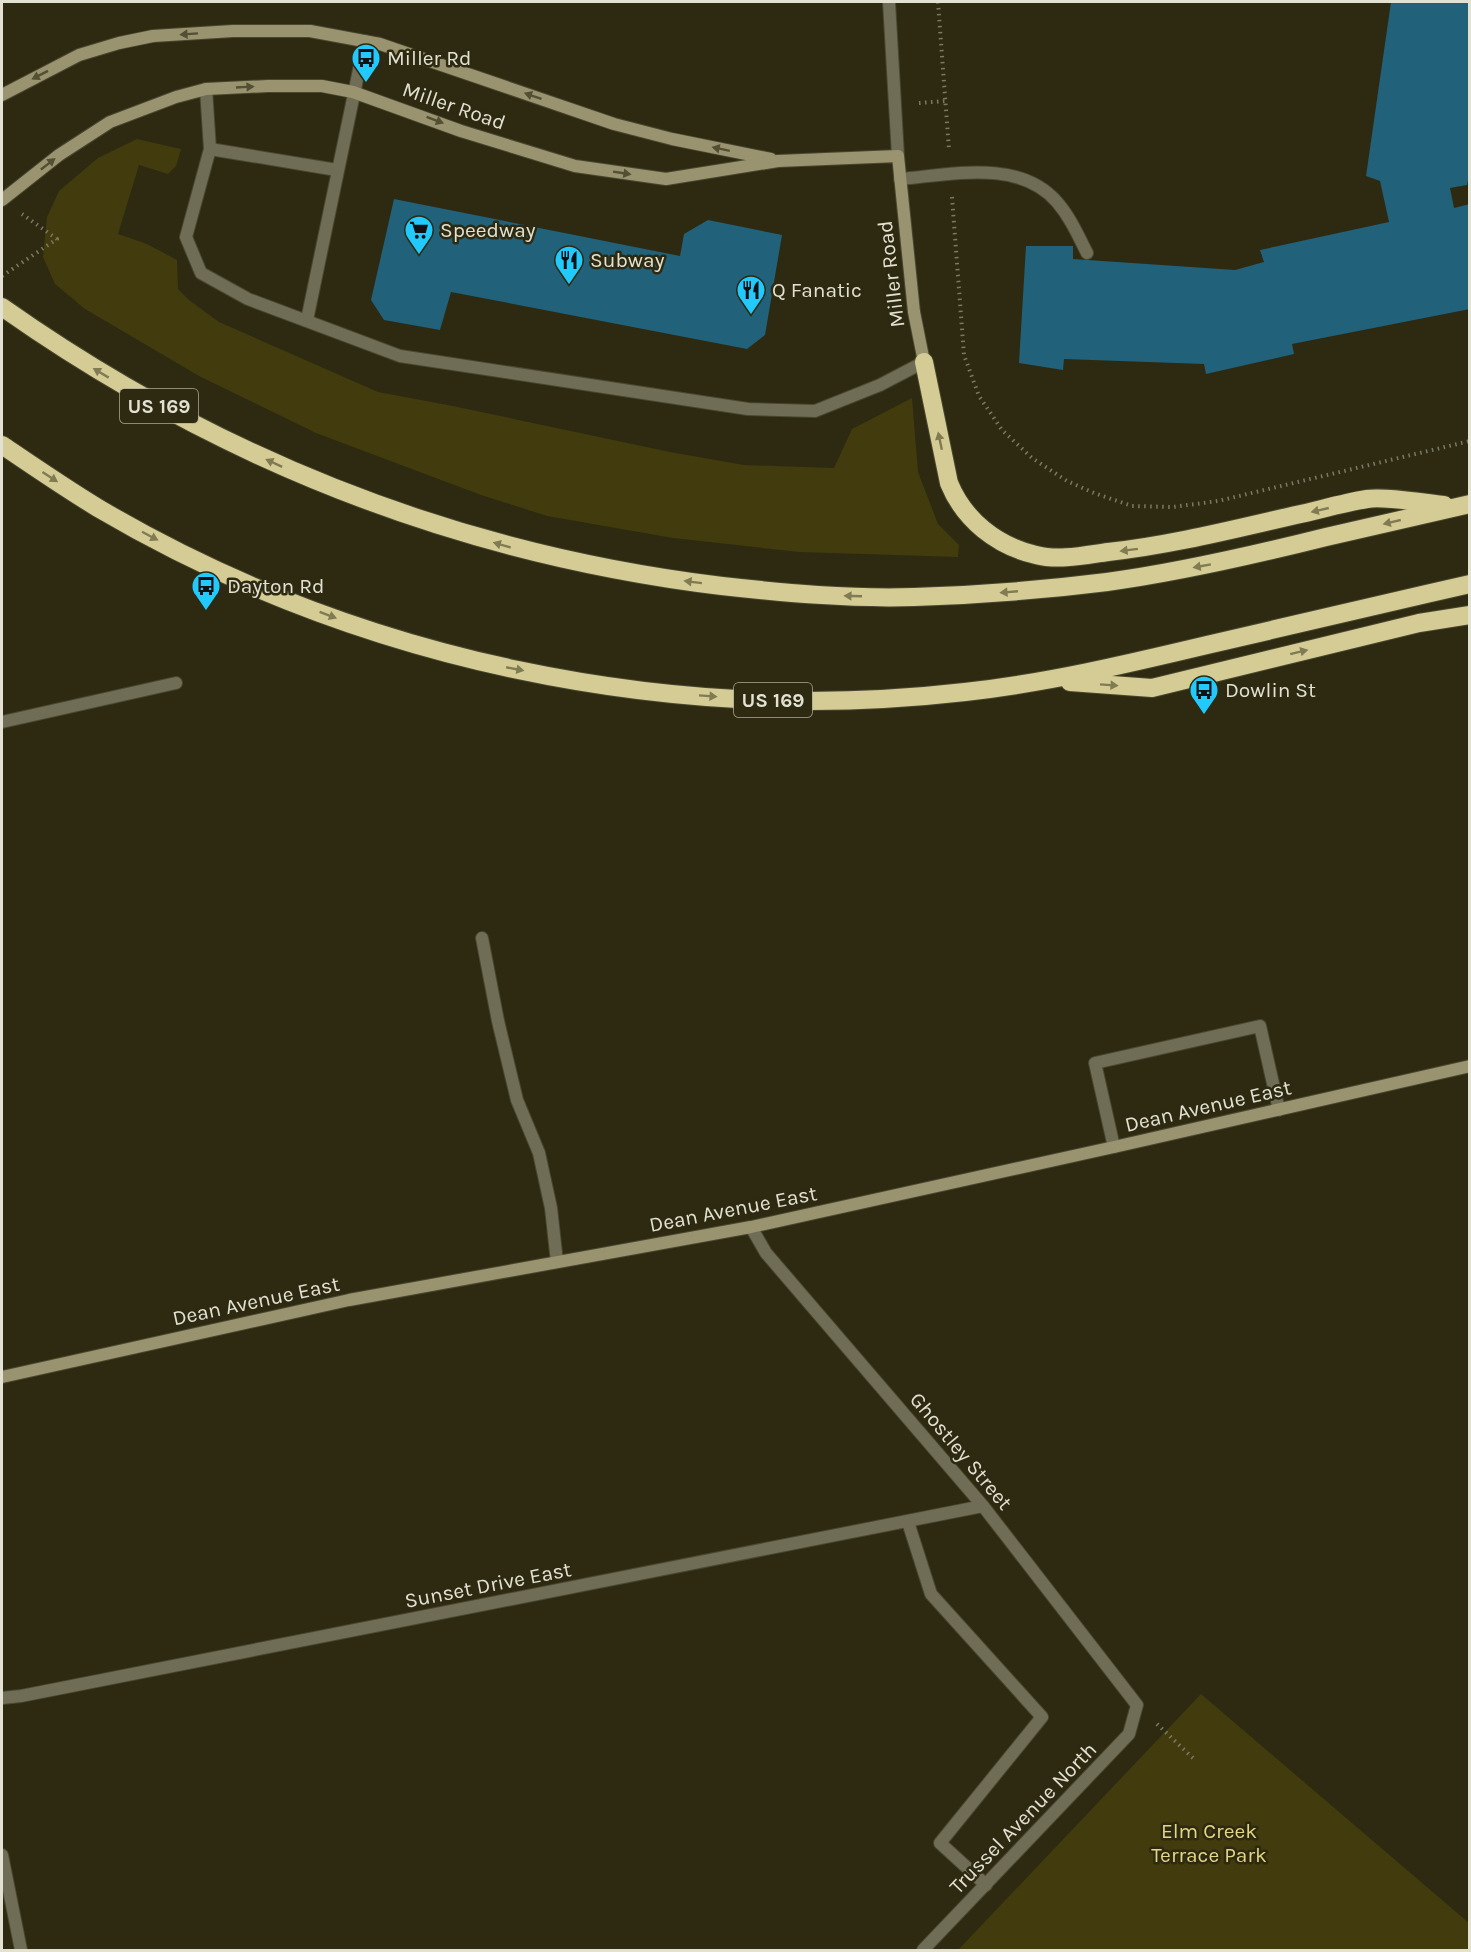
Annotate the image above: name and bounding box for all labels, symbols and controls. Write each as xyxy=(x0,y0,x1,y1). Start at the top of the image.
one-way arrow xyxy=(179,29,198,39)
bus stop icon: Miller Rd xyxy=(350,42,382,84)
place label: Miller Rd xyxy=(387,46,471,70)
one-way arrow xyxy=(31,70,48,79)
street label: Miller Road xyxy=(399,77,509,135)
one-way arrow xyxy=(236,82,255,92)
one-way arrow xyxy=(524,91,542,101)
one-way arrow xyxy=(426,116,444,126)
one-way arrow xyxy=(711,144,730,153)
one-way arrow xyxy=(40,158,55,170)
one-way arrow xyxy=(613,169,632,178)
supermarket icon: Speedway xyxy=(403,214,435,256)
place label: Speedway xyxy=(440,218,536,242)
street label: Miller Road xyxy=(873,219,909,329)
restaurant icon: Subway xyxy=(553,244,585,286)
place label: Subway xyxy=(590,248,665,272)
restaurant icon: Q Fanatic xyxy=(735,274,767,316)
place label: Q Fanatic xyxy=(772,278,862,302)
one-way arrow xyxy=(92,368,109,378)
road number: US 169 xyxy=(120,389,198,423)
one-way arrow xyxy=(935,431,944,450)
one-way arrow xyxy=(264,458,282,468)
one-way arrow xyxy=(41,471,58,482)
one-way arrow xyxy=(1310,505,1329,515)
one-way arrow xyxy=(1383,518,1401,528)
one-way arrow xyxy=(141,530,159,540)
one-way arrow xyxy=(493,540,511,549)
one-way arrow xyxy=(1119,545,1138,555)
one-way arrow xyxy=(1192,562,1211,571)
bus stop icon: Dayton Rd xyxy=(190,570,222,612)
place label: Dayton Rd xyxy=(227,574,325,598)
one-way arrow xyxy=(683,578,702,587)
one-way arrow xyxy=(999,587,1018,597)
one-way arrow xyxy=(843,591,862,601)
one-way arrow xyxy=(319,610,337,620)
one-way arrow xyxy=(1290,647,1308,657)
one-way arrow xyxy=(506,665,525,674)
bus stop icon: Dowlin St xyxy=(1188,674,1220,716)
place label: Dowlin St xyxy=(1225,678,1316,702)
one-way arrow xyxy=(1099,680,1118,689)
road number: US 169 xyxy=(734,683,812,717)
one-way arrow xyxy=(698,692,717,701)
street label: Dean Avenue East xyxy=(1122,1075,1294,1137)
street label: Dean Avenue East xyxy=(647,1181,819,1237)
street label: Dean Avenue East xyxy=(170,1272,342,1330)
street label: Ghostley Street xyxy=(905,1387,1017,1515)
street label: Sunset Drive East xyxy=(403,1557,573,1613)
street label: Trussel Avenue North xyxy=(945,1737,1101,1899)
park label: Elm Creek Terrace Park xyxy=(1151,1819,1267,1867)

